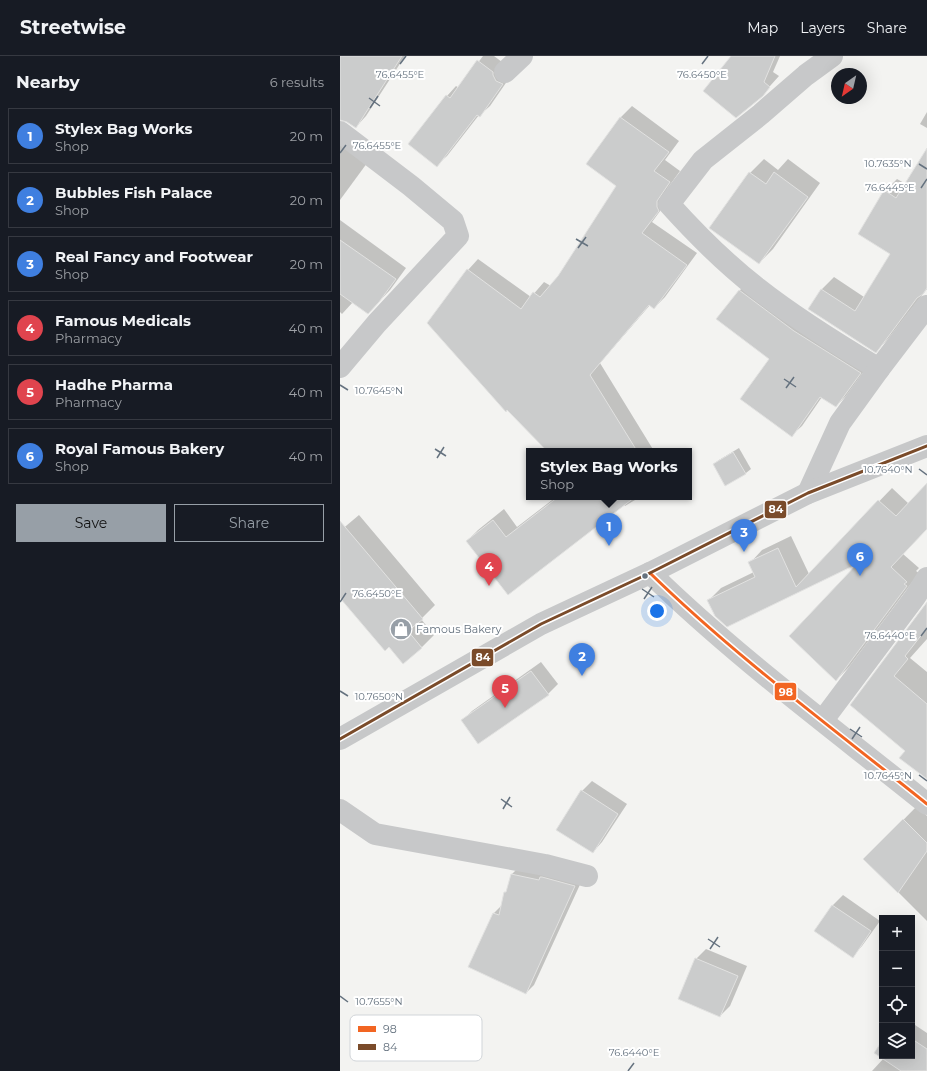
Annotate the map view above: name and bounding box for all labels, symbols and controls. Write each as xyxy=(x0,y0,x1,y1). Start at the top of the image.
text: Streetwise xyxy=(20,16,126,39)
text: Map xyxy=(747,19,778,37)
text: Layers xyxy=(800,19,845,37)
text: Share xyxy=(867,19,907,37)
text: 76.6455°E xyxy=(376,68,425,81)
text: 76.6450°E xyxy=(677,68,727,81)
north arrow xyxy=(831,68,867,104)
text: Nearby xyxy=(16,72,80,92)
text: 6 results xyxy=(270,74,324,90)
text: Stylex Bag Works xyxy=(55,119,193,138)
text: 1 xyxy=(27,128,33,144)
text: 20 m xyxy=(290,128,323,144)
text: Shop xyxy=(55,138,89,154)
text: 76.6455°E xyxy=(353,139,402,152)
text: 10.7635°N xyxy=(864,157,912,170)
text: 76.6445°E xyxy=(865,181,915,194)
text: Bubbles Fish Palace xyxy=(55,183,212,202)
text: 2 xyxy=(26,192,34,208)
text: 20 m xyxy=(290,192,323,208)
text: Shop xyxy=(55,202,89,218)
text: Real Fancy and Footwear xyxy=(55,247,253,266)
text: 3 xyxy=(26,256,34,272)
text: 20 m xyxy=(290,256,323,272)
text: Shop xyxy=(55,266,89,282)
text: Famous Medicals xyxy=(55,311,191,330)
text: 4 xyxy=(26,320,34,336)
text: 40 m xyxy=(289,320,323,336)
text: Pharmacy xyxy=(55,330,122,346)
text: Hadhe Pharma xyxy=(55,375,173,394)
text: 5 xyxy=(26,384,34,400)
text: 40 m xyxy=(289,384,323,400)
text: 10.7645°N xyxy=(355,384,403,397)
text: Pharmacy xyxy=(55,394,122,410)
text: Royal Famous Bakery xyxy=(55,439,224,458)
text: 6 xyxy=(26,448,34,464)
text: 40 m xyxy=(289,448,323,464)
popup xyxy=(526,448,692,500)
text: Stylex Bag Works xyxy=(540,457,678,476)
text: Shop xyxy=(55,458,89,474)
text: 10.7640°N xyxy=(863,463,913,476)
text: Shop xyxy=(540,476,574,492)
line badge: 84 xyxy=(764,500,787,519)
text: 84 xyxy=(769,502,784,516)
button: Save xyxy=(16,504,166,542)
button: Share xyxy=(174,504,324,542)
pin: 1 xyxy=(596,513,622,546)
pin: 3 xyxy=(731,519,757,552)
pin: 6 xyxy=(847,543,873,576)
pin: 4 xyxy=(476,553,502,586)
unlabelled marker xyxy=(640,571,650,581)
text: 76.6450°E xyxy=(352,587,402,600)
your location xyxy=(647,601,667,621)
shop icon: Famous Bakery xyxy=(388,616,414,642)
place label: Famous Bakery xyxy=(416,622,502,636)
text: 76.6440°E xyxy=(865,629,916,642)
pin: 2 xyxy=(569,643,595,676)
line badge: 84 xyxy=(471,648,494,667)
text: 84 xyxy=(476,650,491,664)
pin: 5 xyxy=(492,675,518,708)
line badge: 98 xyxy=(774,682,797,701)
text: 98 xyxy=(779,685,793,699)
text: 10.7650°N xyxy=(355,690,403,703)
text: 10.7645°N xyxy=(864,769,912,782)
map controls xyxy=(879,915,915,1059)
button: + xyxy=(879,915,915,951)
button: − xyxy=(879,951,915,987)
button: locate xyxy=(879,987,915,1023)
text: 10.7655°N xyxy=(355,995,403,1008)
legend xyxy=(350,1015,482,1061)
text: 98 xyxy=(383,1022,397,1036)
button: layers xyxy=(879,1023,915,1059)
text: 84 xyxy=(383,1040,398,1054)
text: 76.6440°E xyxy=(609,1046,660,1059)

